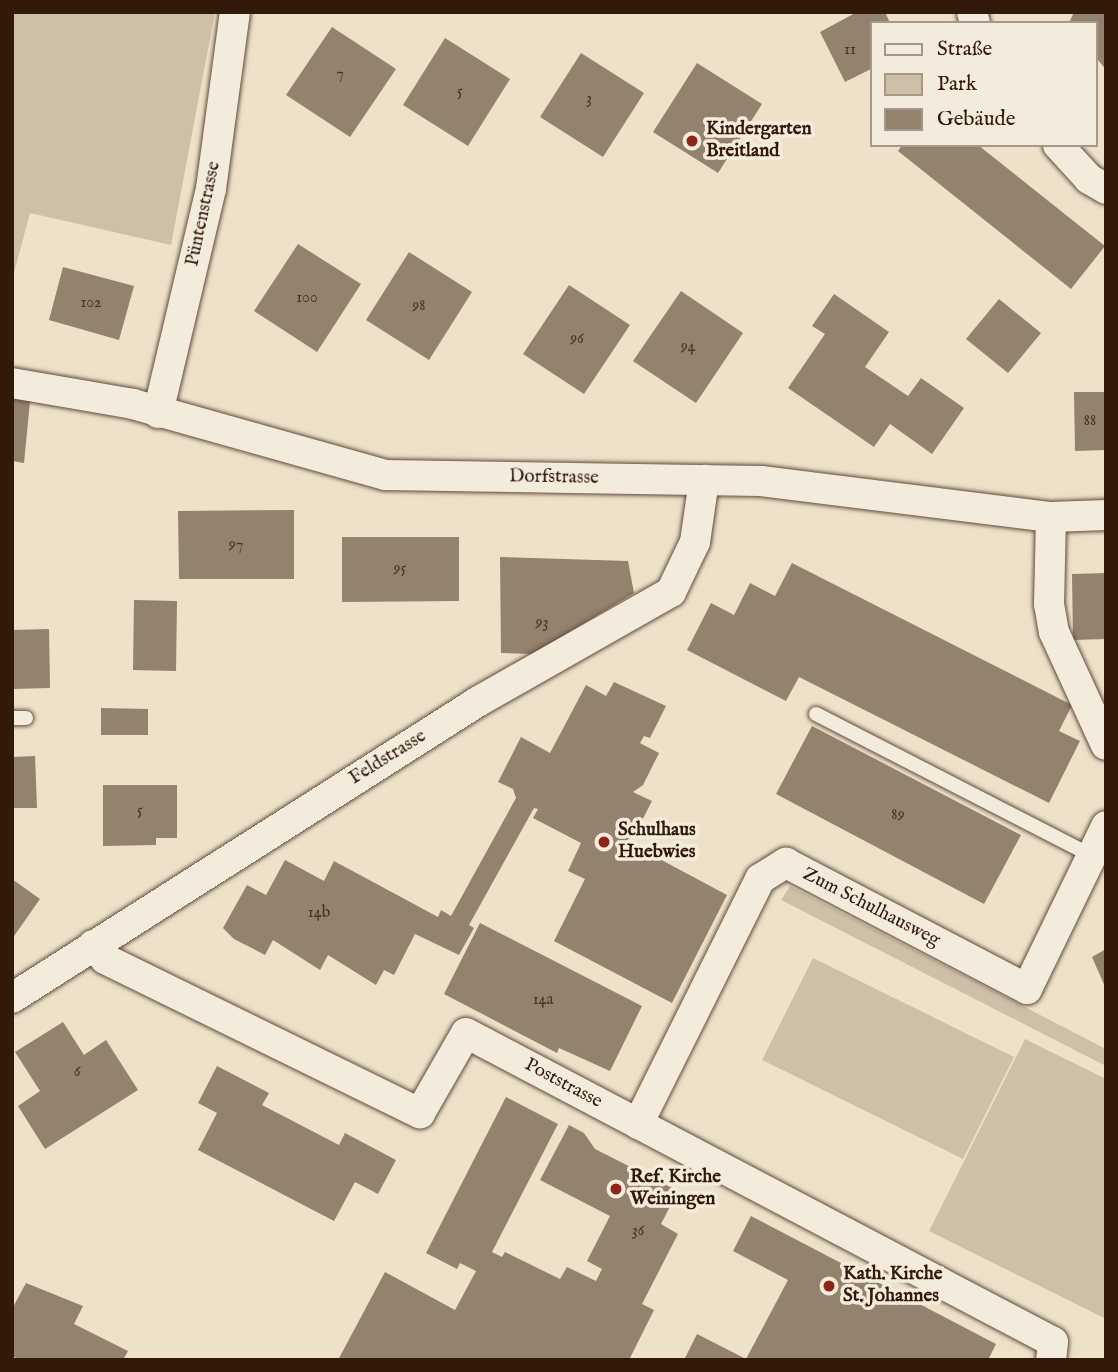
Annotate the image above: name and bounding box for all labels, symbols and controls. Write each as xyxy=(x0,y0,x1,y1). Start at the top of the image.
legend xyxy=(870,21,1097,147)
text: Straße xyxy=(937,36,992,63)
house number: 11 xyxy=(844,40,856,60)
house number: 7 xyxy=(336,64,344,84)
text: Park xyxy=(937,71,977,98)
house number: 5 xyxy=(457,82,463,102)
house number: 3 xyxy=(586,89,592,109)
text: Gebäude xyxy=(937,106,1015,133)
place label: Kindergarten Breitland xyxy=(706,119,812,163)
marker: Kindergarten Breitland xyxy=(684,133,700,149)
street label: Püntenstrasse xyxy=(182,159,226,269)
house number: 100 xyxy=(296,288,318,308)
house number: 102 xyxy=(80,293,102,313)
house number: 98 xyxy=(412,296,426,316)
house number: 96 xyxy=(570,329,584,349)
house number: 94 xyxy=(681,337,695,357)
house number: 88 xyxy=(1084,411,1096,431)
street label: Dorfstrasse xyxy=(509,466,599,490)
house number: 97 xyxy=(229,535,243,555)
house number: 95 xyxy=(394,559,406,579)
house number: 93 xyxy=(536,613,548,633)
street label: Feldstrasse xyxy=(345,725,431,791)
house number: 5 xyxy=(137,801,143,821)
house number: 89 xyxy=(891,805,905,825)
place label: Schulhaus Huebwies xyxy=(618,820,696,864)
marker: Schulhaus Huebwies xyxy=(596,834,612,850)
street label: Zum Schulhausweg xyxy=(798,864,944,952)
house number: 14b xyxy=(308,903,330,923)
house number: 14a xyxy=(533,990,553,1010)
street label: Poststrasse xyxy=(520,1054,606,1114)
house number: 6 xyxy=(74,1062,80,1082)
place label: Ref. Kirche Weiningen xyxy=(630,1167,721,1211)
marker: Ref. Kirche Weiningen xyxy=(608,1181,624,1197)
house number: 36 xyxy=(632,1221,644,1241)
place label: Kath. Kirche St. Johannes xyxy=(843,1264,943,1308)
marker: Kath. Kirche St. Johannes xyxy=(821,1278,837,1294)

